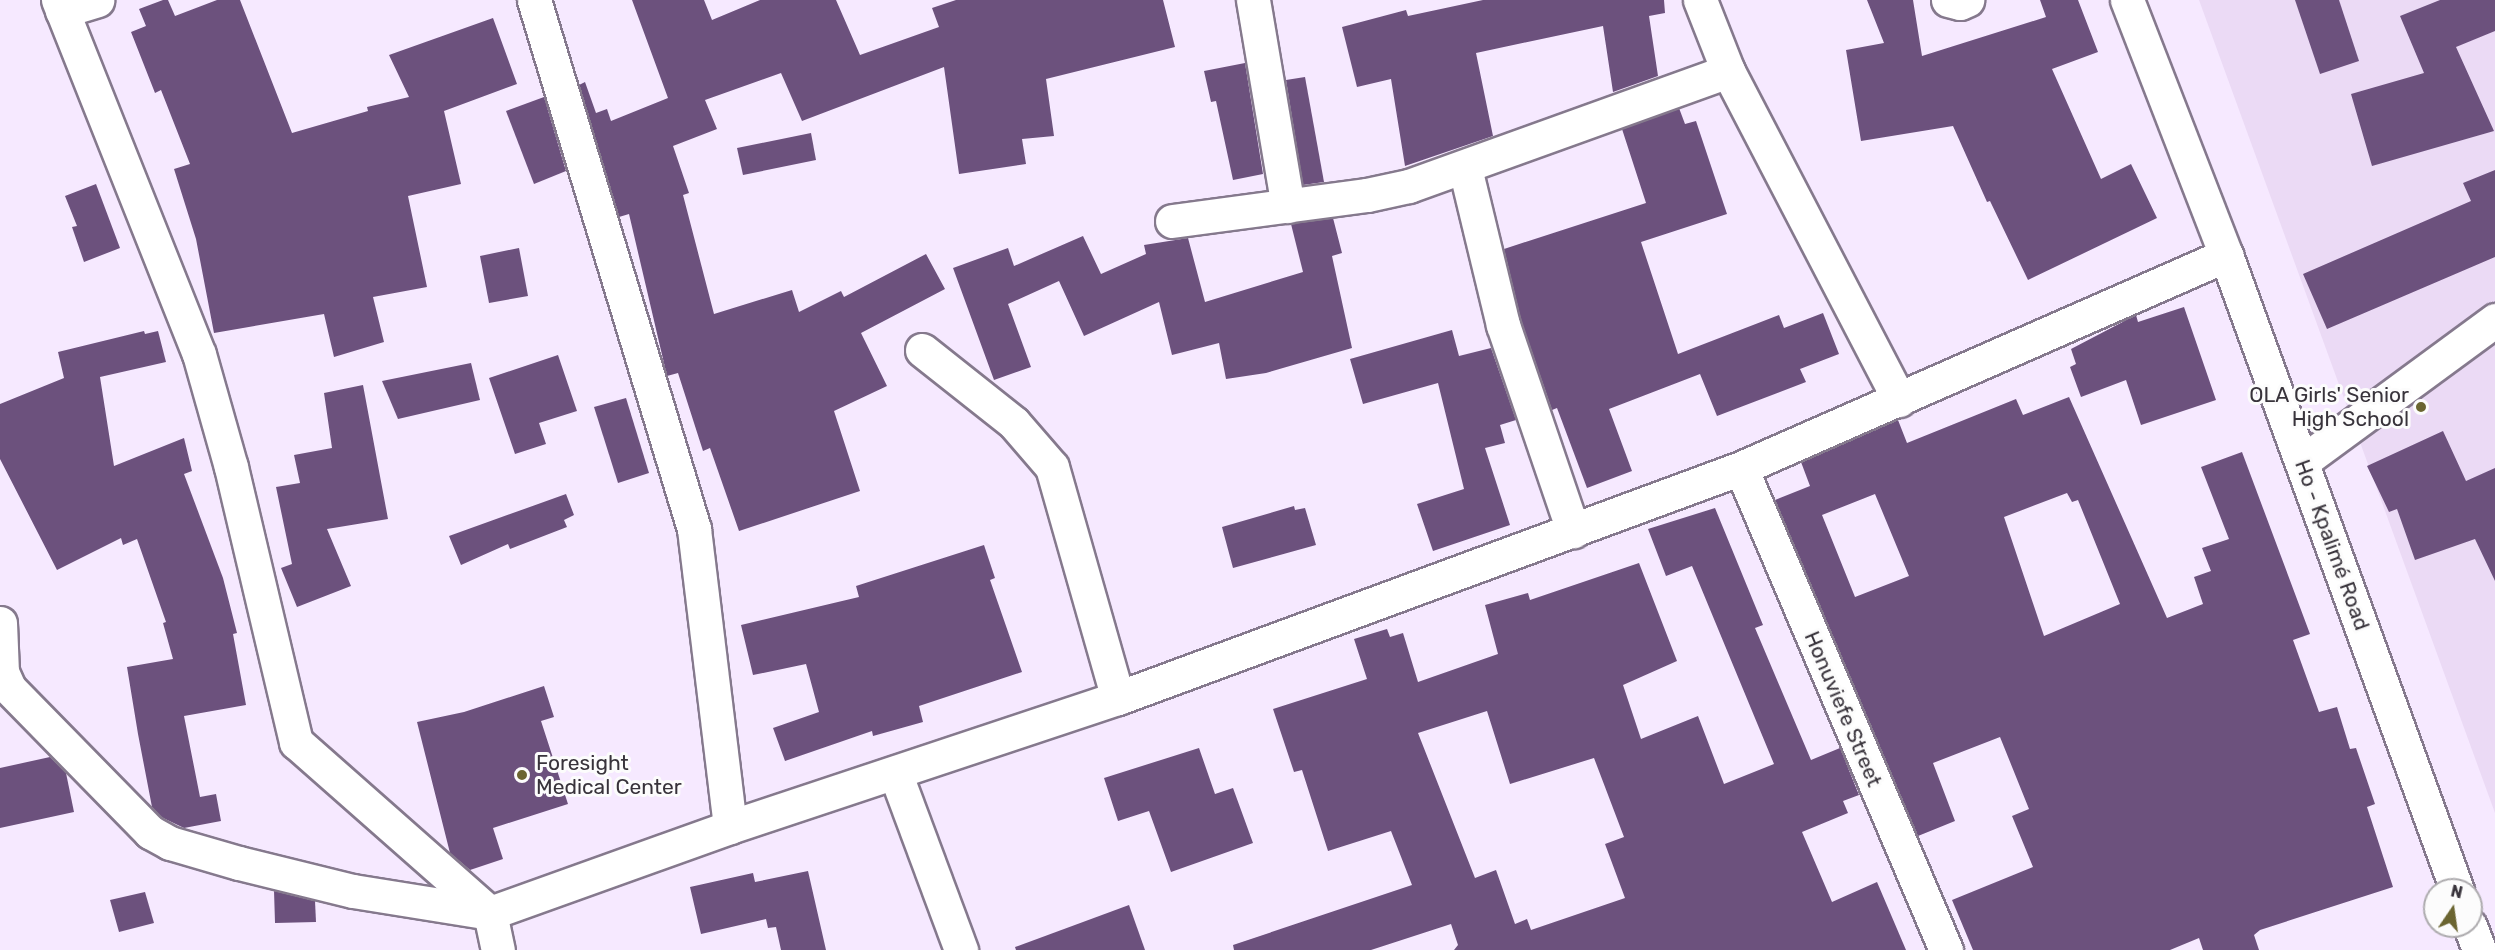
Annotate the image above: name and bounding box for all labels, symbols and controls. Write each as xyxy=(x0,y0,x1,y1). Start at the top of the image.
place label: OLA Girls' Senior High School xyxy=(2249,382,2409,432)
marker: OLA Girls' Senior High School xyxy=(2414,400,2428,414)
street label: Ho - Kpalimé Road xyxy=(2289,456,2375,634)
street label: Honuviefe Street xyxy=(1799,628,1887,790)
place label: Foresight Medical Center xyxy=(536,750,682,800)
marker: Foresight Medical Center xyxy=(513,766,531,784)
north arrow xyxy=(2423,878,2483,938)
text: N xyxy=(2449,881,2464,902)

